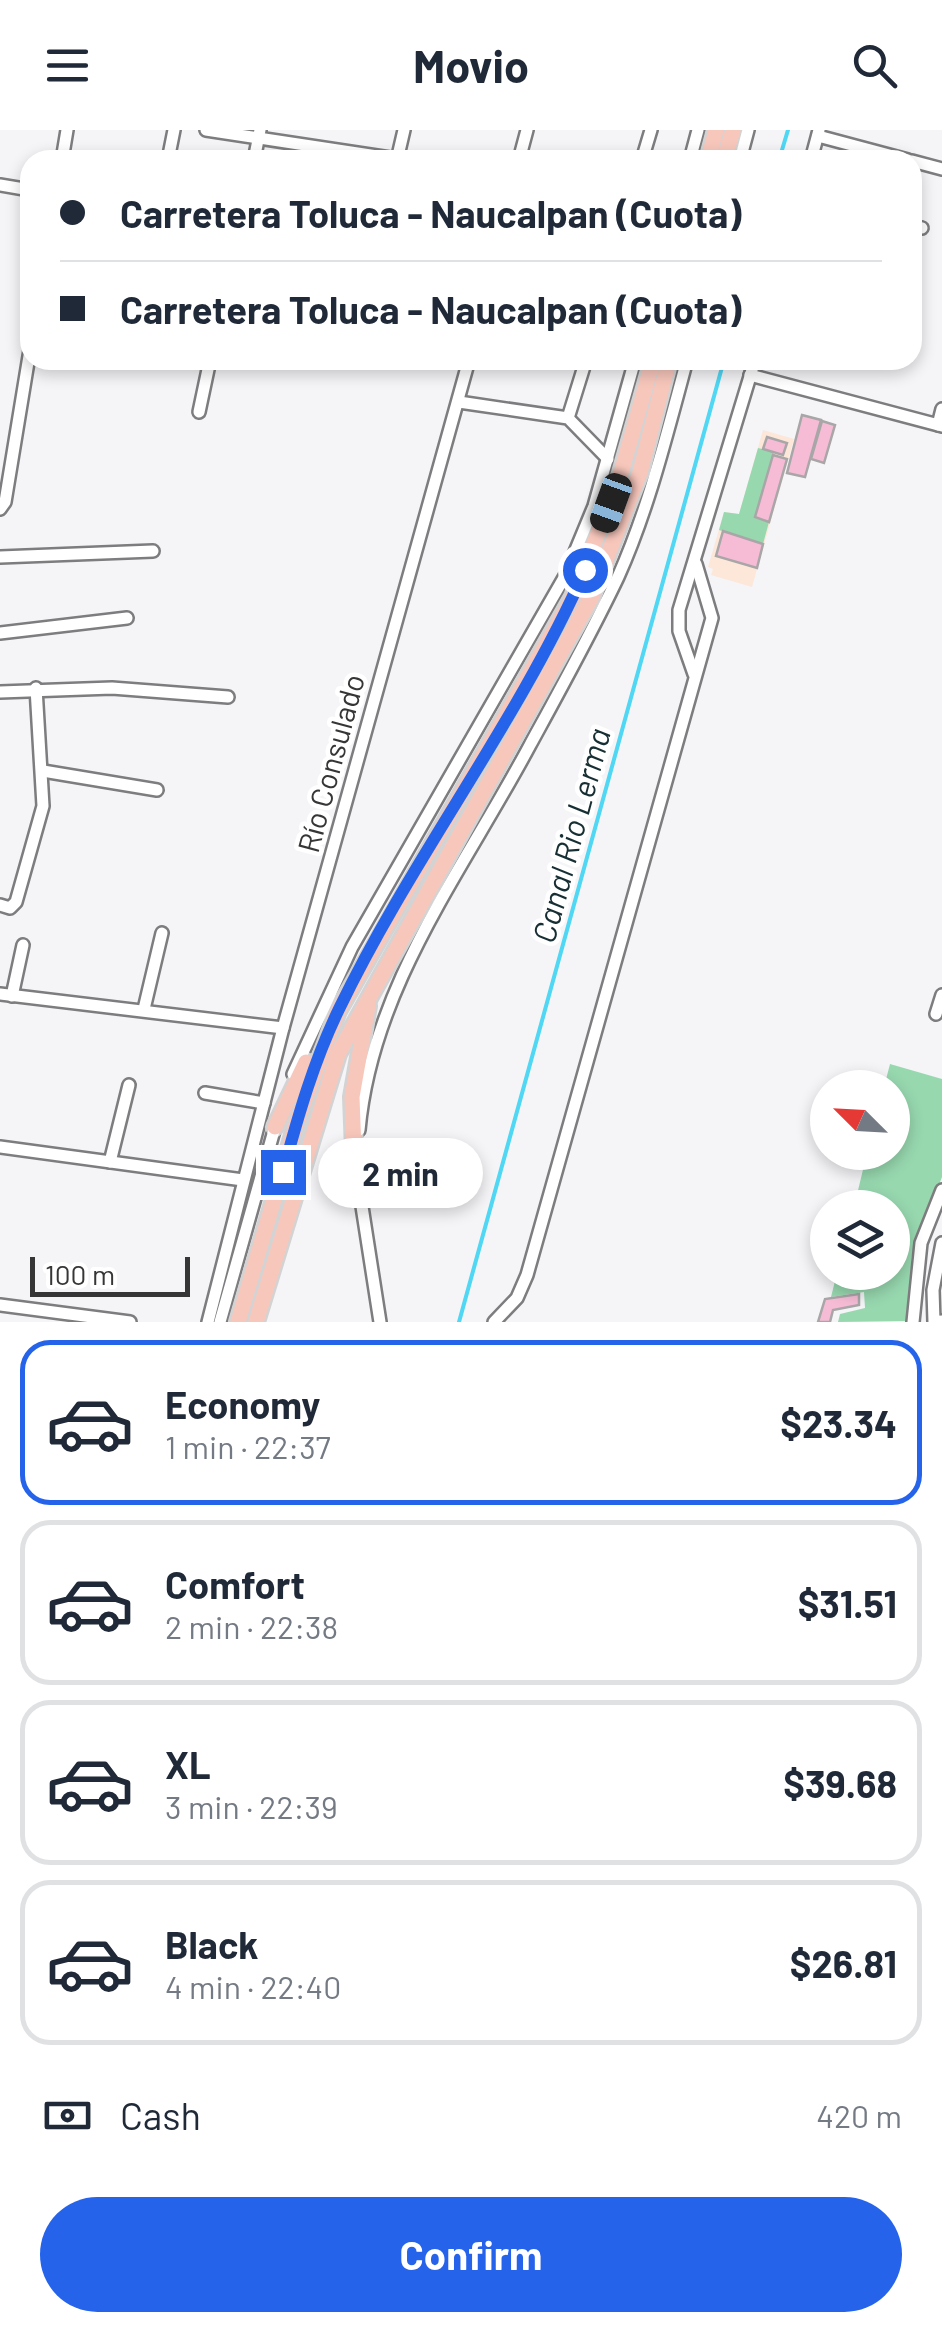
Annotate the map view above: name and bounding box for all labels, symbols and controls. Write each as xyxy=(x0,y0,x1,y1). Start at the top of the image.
icon: menu xyxy=(40,38,95,93)
text: Movio xyxy=(413,38,529,92)
icon: search xyxy=(847,38,902,93)
text: Carretera Toluca - Naucalpan (Cuota) xyxy=(120,190,741,236)
text: Carretera Toluca - Naucalpan (Cuota) xyxy=(120,286,741,332)
car xyxy=(587,470,635,536)
route start xyxy=(563,548,608,593)
street label: Río Consulado xyxy=(289,670,371,856)
water label: Canal Rio Lerma xyxy=(523,724,617,946)
north arrow xyxy=(810,1070,910,1170)
map controls xyxy=(810,1070,910,1290)
callout: 2 min xyxy=(318,1137,483,1207)
route end xyxy=(261,1150,306,1195)
text: 2 min xyxy=(362,1154,439,1192)
button: layers xyxy=(810,1190,910,1290)
scale bar xyxy=(30,1252,190,1296)
text: 100 m xyxy=(45,1257,115,1291)
icon: car xyxy=(45,1378,135,1468)
text: Economy xyxy=(165,1381,320,1427)
text: $23.34 xyxy=(780,1400,897,1446)
text: 1 min · 22:37 xyxy=(165,1427,331,1465)
icon: car xyxy=(45,1558,135,1648)
text: Comfort xyxy=(165,1561,305,1607)
text: $31.51 xyxy=(798,1580,897,1626)
text: 2 min · 22:38 xyxy=(165,1607,338,1645)
icon: car xyxy=(45,1738,135,1828)
text: XL xyxy=(165,1741,211,1787)
text: $39.68 xyxy=(783,1760,897,1806)
text: 3 min · 22:39 xyxy=(165,1787,338,1825)
icon: car xyxy=(45,1918,135,2008)
text: Black xyxy=(165,1921,259,1967)
text: $26.81 xyxy=(790,1940,897,1986)
text: 4 min · 22:40 xyxy=(165,1967,341,2005)
icon: cash xyxy=(40,2088,95,2143)
text: Cash xyxy=(120,2092,201,2138)
text: 420 m xyxy=(816,2096,902,2134)
button: Confirm xyxy=(40,2197,902,2312)

